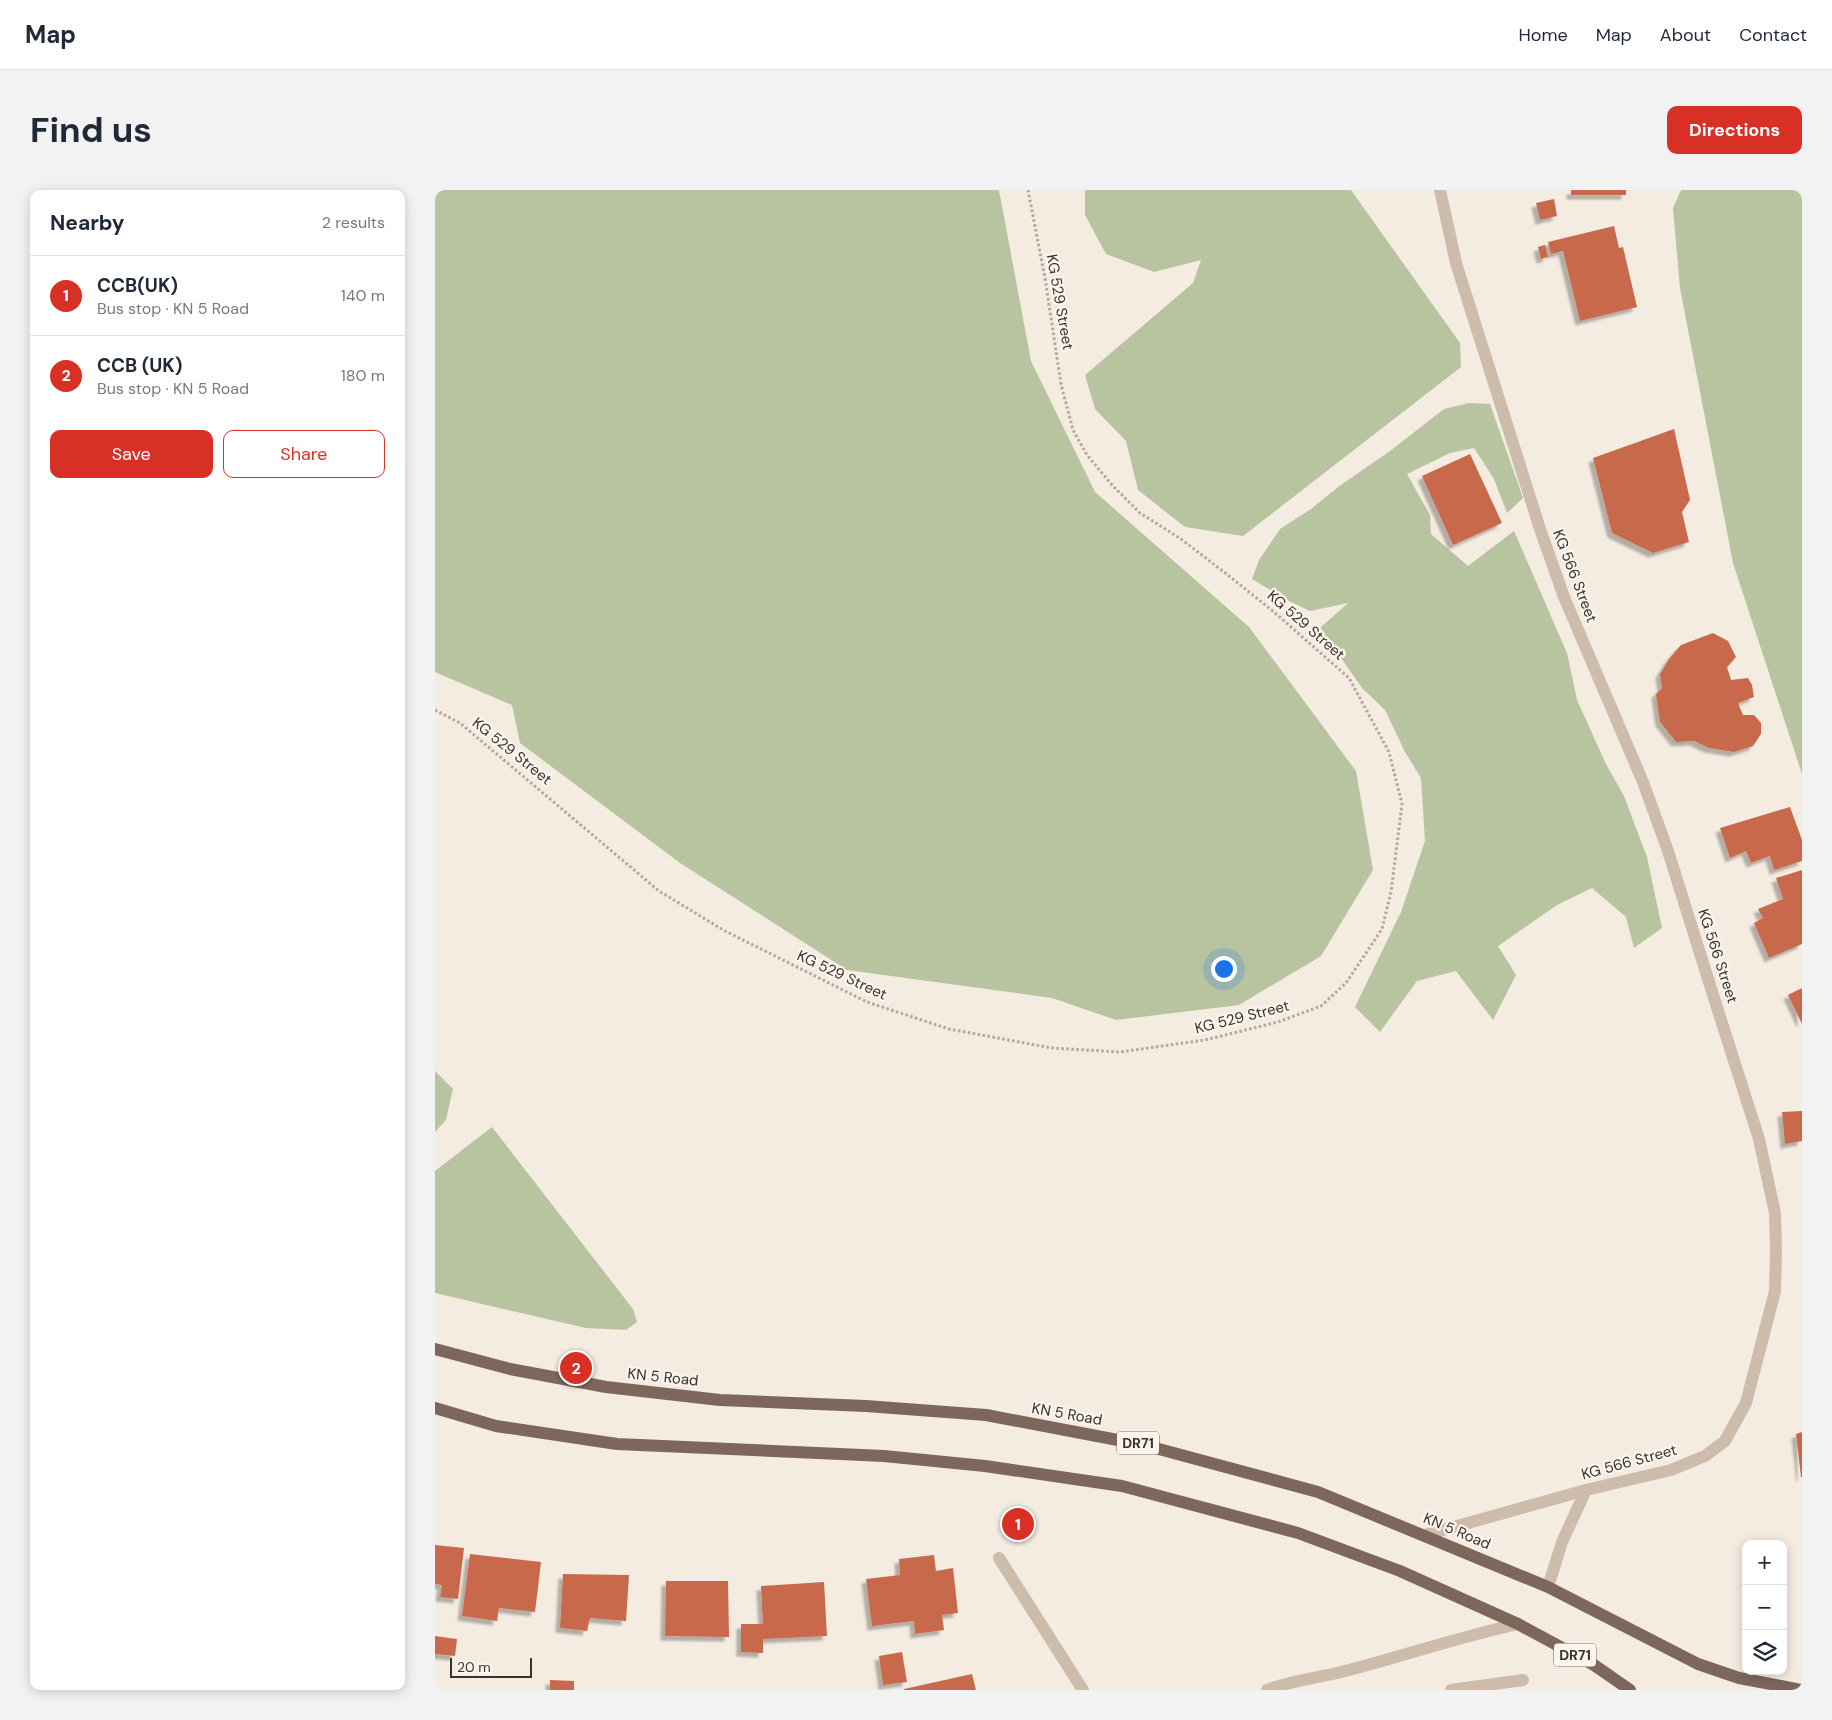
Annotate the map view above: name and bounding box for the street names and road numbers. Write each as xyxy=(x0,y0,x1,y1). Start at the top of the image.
street label: KG 529 Street xyxy=(1042,253,1078,352)
street label: KG 566 Street xyxy=(1548,527,1602,625)
street label: KG 529 Street xyxy=(1263,586,1349,664)
street label: KG 529 Street xyxy=(468,713,556,789)
street label: KG 566 Street xyxy=(1693,906,1743,1006)
street label: KG 529 Street xyxy=(794,945,890,1005)
street label: KG 529 Street xyxy=(1193,996,1292,1038)
street label: KN 5 Road xyxy=(627,1363,699,1391)
street label: KN 5 Road xyxy=(1030,1398,1104,1430)
road number: DR71 xyxy=(1117,1432,1159,1454)
street label: KG 566 Street xyxy=(1579,1440,1679,1484)
street label: KN 5 Road xyxy=(1420,1508,1494,1554)
road number: DR71 xyxy=(1554,1644,1596,1666)

